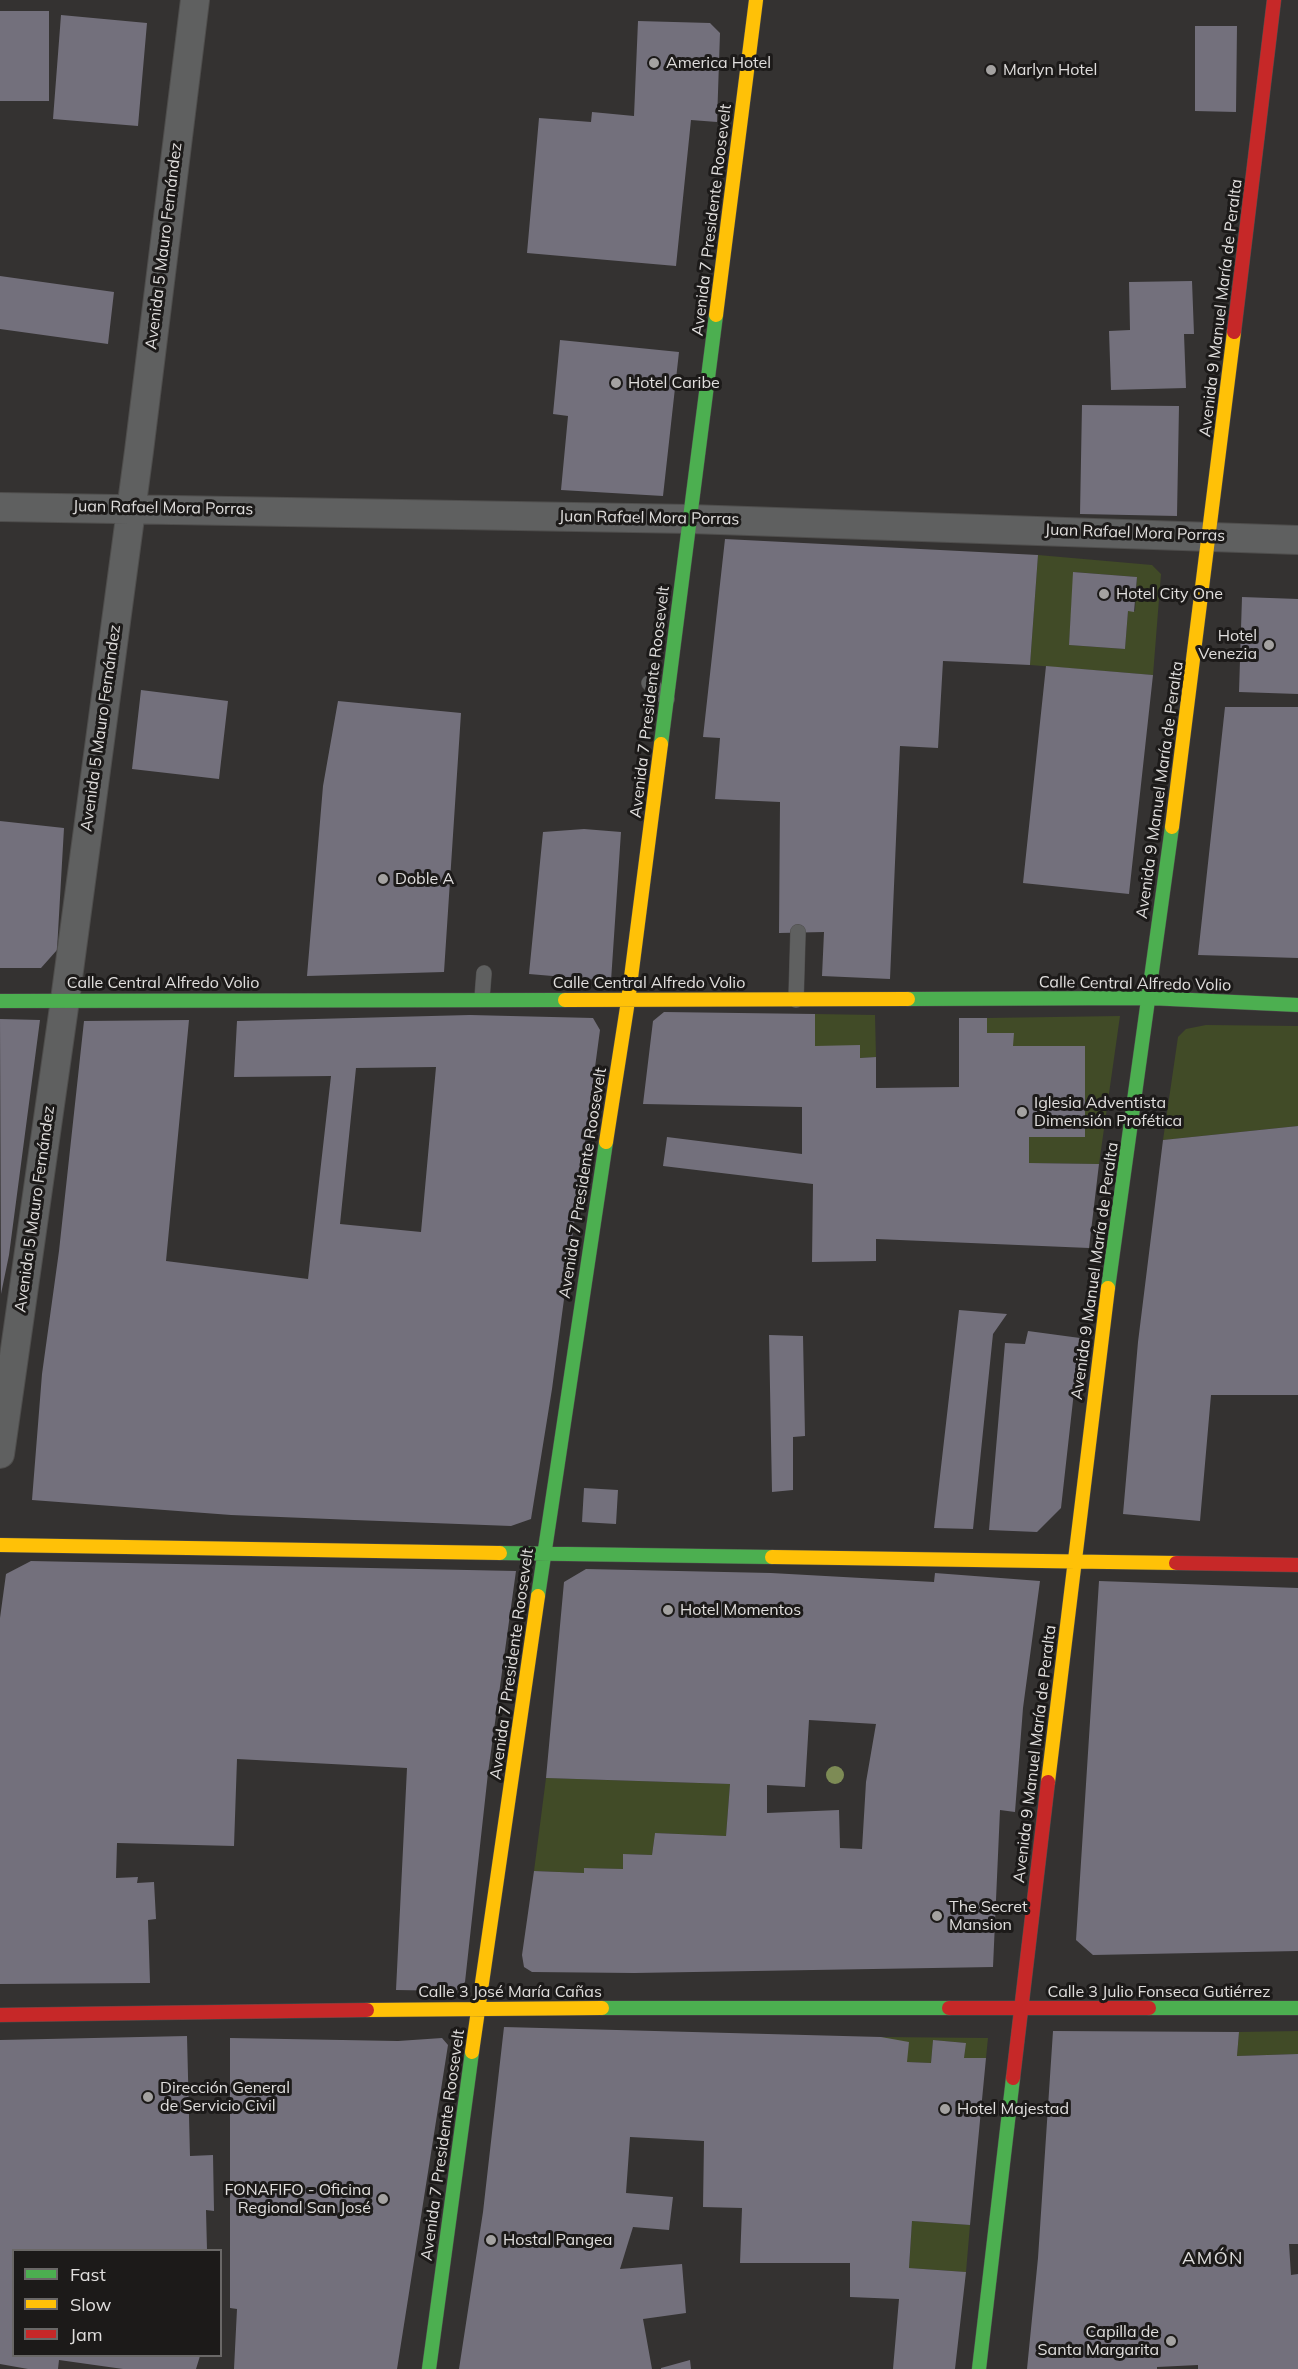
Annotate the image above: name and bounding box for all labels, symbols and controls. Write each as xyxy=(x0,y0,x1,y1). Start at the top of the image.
place label: America Hotel xyxy=(666,53,771,73)
marker: America Hotel xyxy=(647,56,661,70)
place label: Marlyn Hotel xyxy=(1003,60,1097,80)
marker: Marlyn Hotel xyxy=(984,63,998,77)
street label: Avenida 7 Presidente Roosevelt xyxy=(688,103,736,337)
street label: Avenida 5 Mauro Fernández xyxy=(142,141,186,351)
street label: Avenida 9 Manuel María de Peralta xyxy=(1196,178,1246,438)
place label: Hotel Caribe xyxy=(628,373,720,393)
marker: Hotel Caribe xyxy=(609,376,623,390)
street label: Juan Rafael Mora Porras xyxy=(73,497,253,519)
street label: Juan Rafael Mora Porras xyxy=(559,507,739,529)
street label: Juan Rafael Mora Porras xyxy=(1044,520,1226,546)
place label: Hotel City One xyxy=(1116,584,1223,604)
street label: Avenida 7 Presidente Roosevelt xyxy=(626,585,674,819)
marker: Hotel City One xyxy=(1097,587,1111,601)
street label: Avenida 5 Mauro Fernández xyxy=(77,623,125,833)
place label: Hotel Venezia xyxy=(1198,626,1257,664)
marker: Hotel Venezia xyxy=(1262,638,1276,652)
street label: Avenida 9 Manuel María de Peralta xyxy=(1132,660,1188,920)
place label: Doble A xyxy=(395,869,454,889)
marker: Doble A xyxy=(376,872,390,886)
street label: Calle Central Alfredo Volio xyxy=(67,973,259,993)
street label: Calle Central Alfredo Volio xyxy=(553,973,745,993)
street label: Calle Central Alfredo Volio xyxy=(1039,973,1231,995)
street label: Avenida 7 Presidente Roosevelt xyxy=(555,1066,611,1300)
place label: Iglesia Adventista Dimensión Profética xyxy=(1034,1093,1182,1131)
street label: Avenida 5 Mauro Fernández xyxy=(11,1104,59,1314)
marker: Iglesia Adventista Dimensión Profética xyxy=(1015,1105,1029,1119)
street label: Avenida 9 Manuel María de Peralta xyxy=(1067,1141,1123,1401)
street label: Avenida 7 Presidente Roosevelt xyxy=(486,1547,538,1781)
place label: Hotel Momentos xyxy=(680,1600,801,1620)
marker: Hotel Momentos xyxy=(661,1603,675,1617)
street label: Avenida 9 Manuel María de Peralta xyxy=(1010,1624,1060,1884)
place label: The Secret Mansion xyxy=(949,1897,1028,1935)
marker: The Secret Mansion xyxy=(930,1909,944,1923)
street label: Calle 3 José María Cañas xyxy=(418,1982,602,2002)
street label: Calle 3 Julio Fonseca Gutiérrez xyxy=(1048,1982,1270,2002)
street label: Avenida 7 Presidente Roosevelt xyxy=(417,2028,469,2262)
place label: Dirección General de Servicio Civil xyxy=(160,2078,290,2116)
marker: Dirección General de Servicio Civil xyxy=(141,2090,155,2104)
place label: Hotel Majestad xyxy=(957,2099,1069,2119)
marker: Hotel Majestad xyxy=(938,2102,952,2116)
place label: FONAFIFO - Oficina Regional San José xyxy=(225,2180,371,2218)
marker: FONAFIFO - Oficina Regional San José xyxy=(376,2192,390,2206)
place label: Hostal Pangea xyxy=(503,2230,612,2250)
marker: Hostal Pangea xyxy=(484,2233,498,2247)
district label: AMÓN xyxy=(1182,2248,1244,2270)
legend xyxy=(12,2249,222,2357)
text: Fast xyxy=(70,2263,106,2286)
text: Slow xyxy=(70,2293,111,2316)
place label: Capilla de Santa Margarita xyxy=(1038,2322,1159,2360)
text: Jam xyxy=(70,2323,103,2346)
marker: Capilla de Santa Margarita xyxy=(1164,2334,1178,2348)

